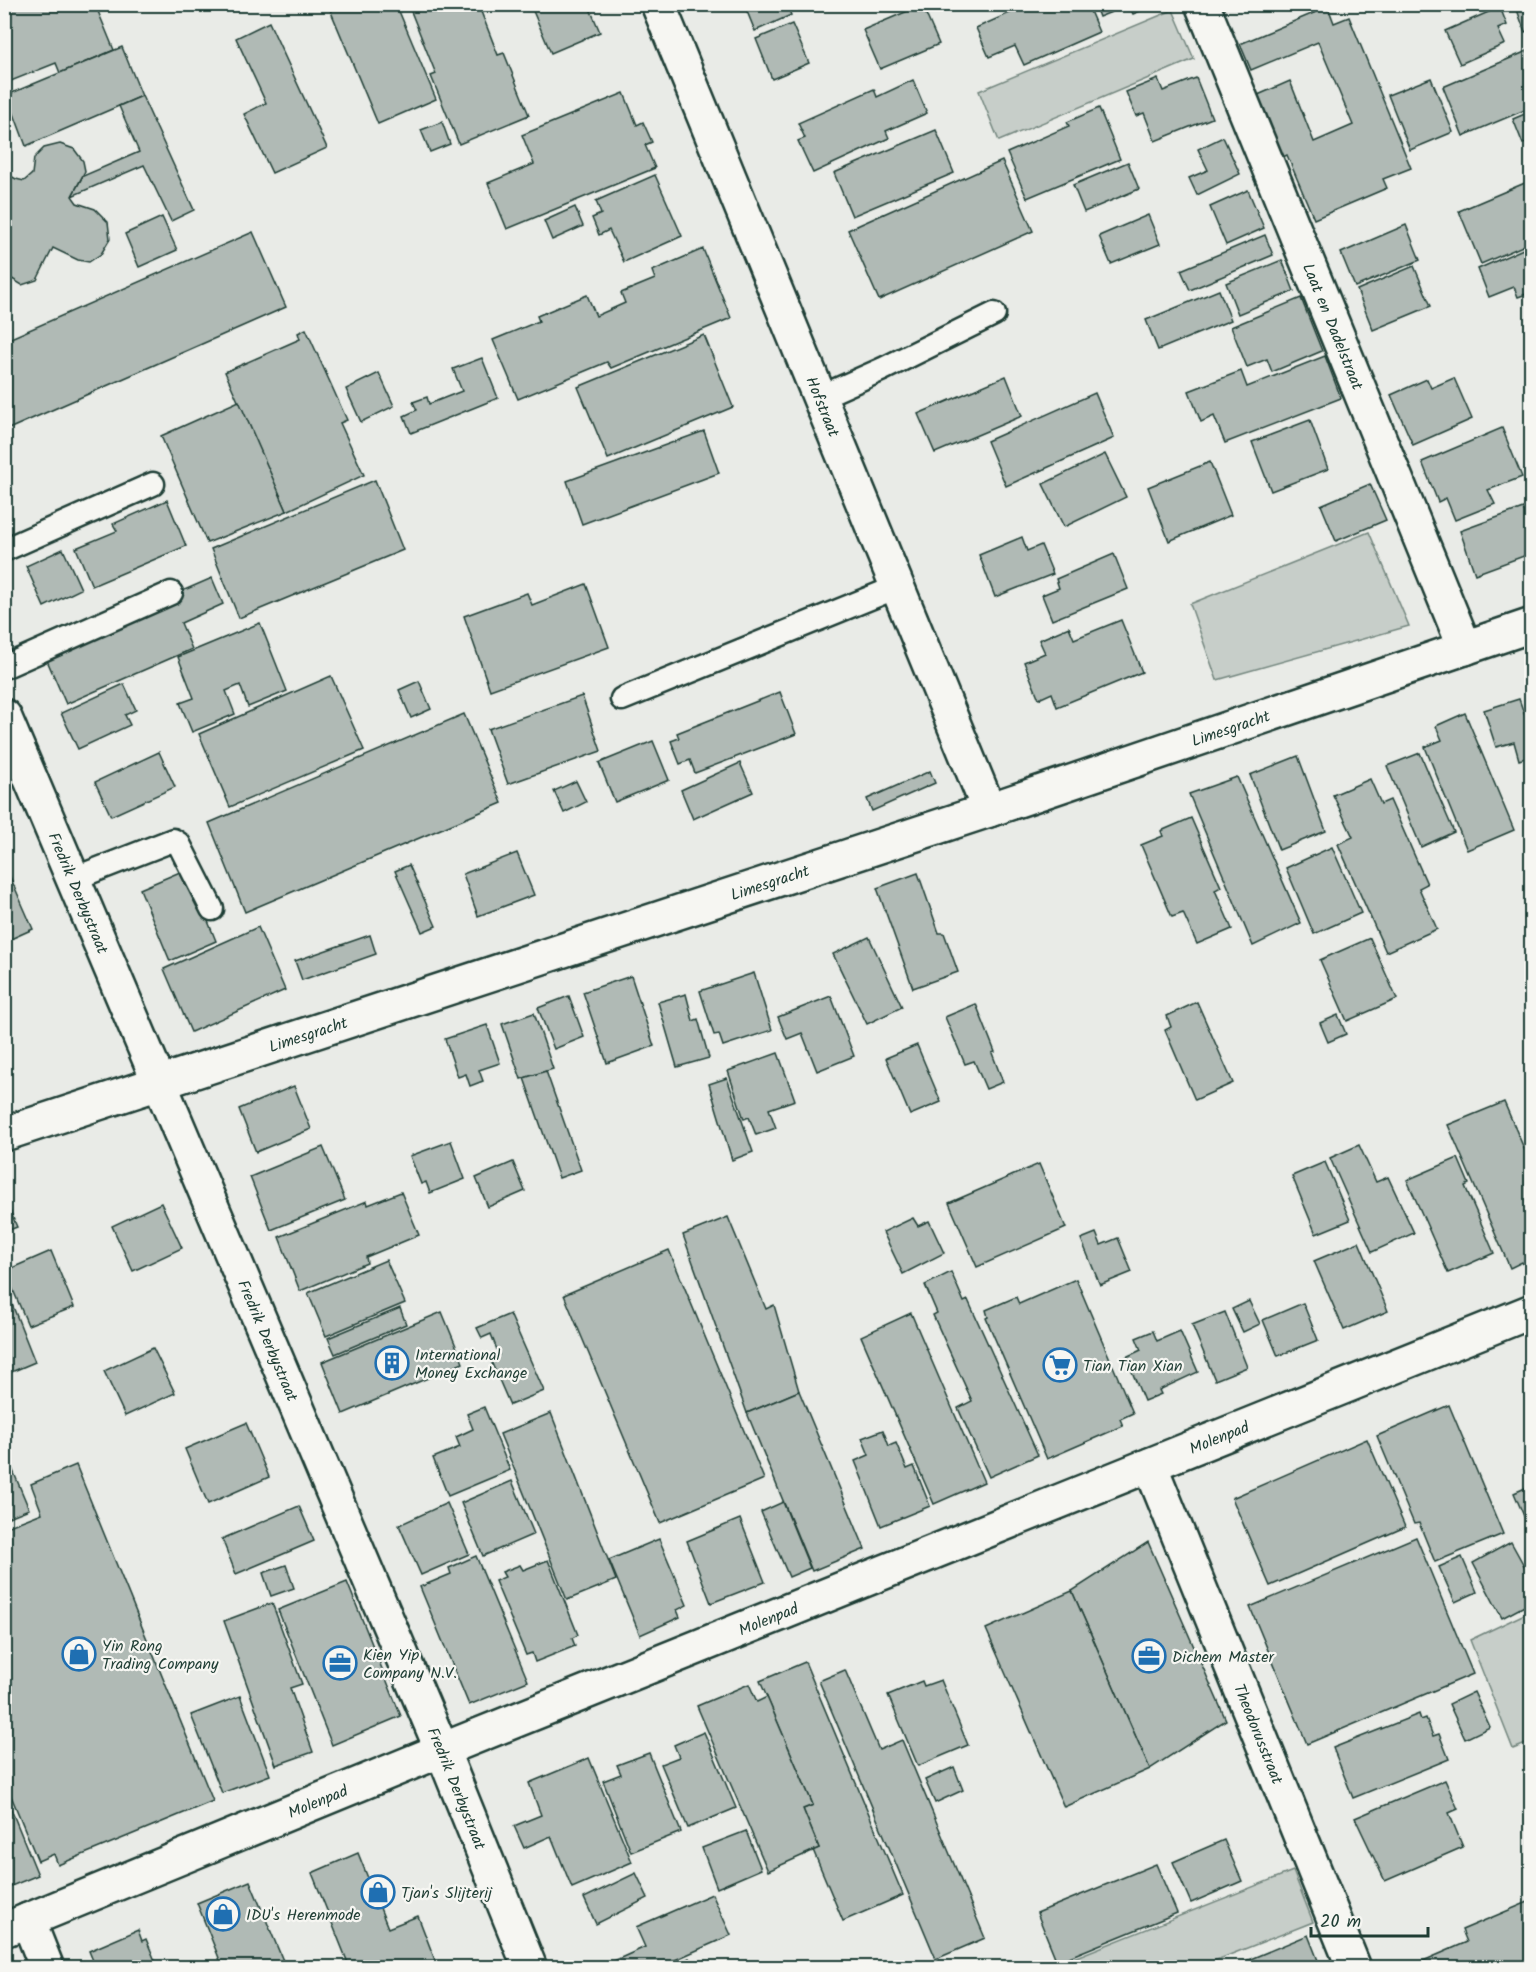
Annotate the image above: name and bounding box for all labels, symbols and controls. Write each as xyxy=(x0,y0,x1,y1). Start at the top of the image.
street label: Laat en Dadelstraat xyxy=(1295,259,1370,395)
street label: Hofstraat xyxy=(798,373,846,442)
street label: Limesgracht xyxy=(1188,704,1274,754)
street label: Fredrik Derbystraat xyxy=(41,829,115,959)
street label: Limesgracht xyxy=(727,859,814,908)
street label: Limesgracht xyxy=(266,1011,352,1060)
street label: Fredrik Derbystraat xyxy=(230,1276,304,1406)
place label: International Money Exchange xyxy=(415,1343,527,1386)
building icon: International Money Exchange xyxy=(374,1345,410,1381)
supermarket icon: Tian Tian Xian xyxy=(1042,1347,1078,1383)
place label: Tian Tian Xian xyxy=(1083,1354,1182,1379)
street label: Molenpad xyxy=(1186,1415,1254,1462)
street label: Molenpad xyxy=(735,1596,803,1643)
place label: Yin Rong Trading Company xyxy=(102,1634,219,1677)
shop icon: Yin Rong Trading Company xyxy=(61,1636,97,1672)
office icon: Dichem Master xyxy=(1131,1638,1167,1674)
place label: Kien Yip Company N.V. xyxy=(363,1643,457,1686)
office icon: Kien Yip Company N.V. xyxy=(322,1645,358,1681)
place label: Dichem Master xyxy=(1172,1645,1276,1670)
street label: Theodorusstraat xyxy=(1226,1680,1289,1789)
street label: Fredrik Derbystraat xyxy=(420,1724,492,1854)
street label: Molenpad xyxy=(284,1779,353,1826)
shop icon: Tjan's Slijterij xyxy=(360,1874,396,1910)
place label: Tjan's Slijterij xyxy=(401,1881,493,1906)
shop icon: IDU's Herenmode xyxy=(205,1896,241,1932)
scale bar xyxy=(1311,1900,1428,1938)
place label: IDU's Herenmode xyxy=(246,1903,361,1928)
text: 20 m xyxy=(1320,1908,1361,1937)

